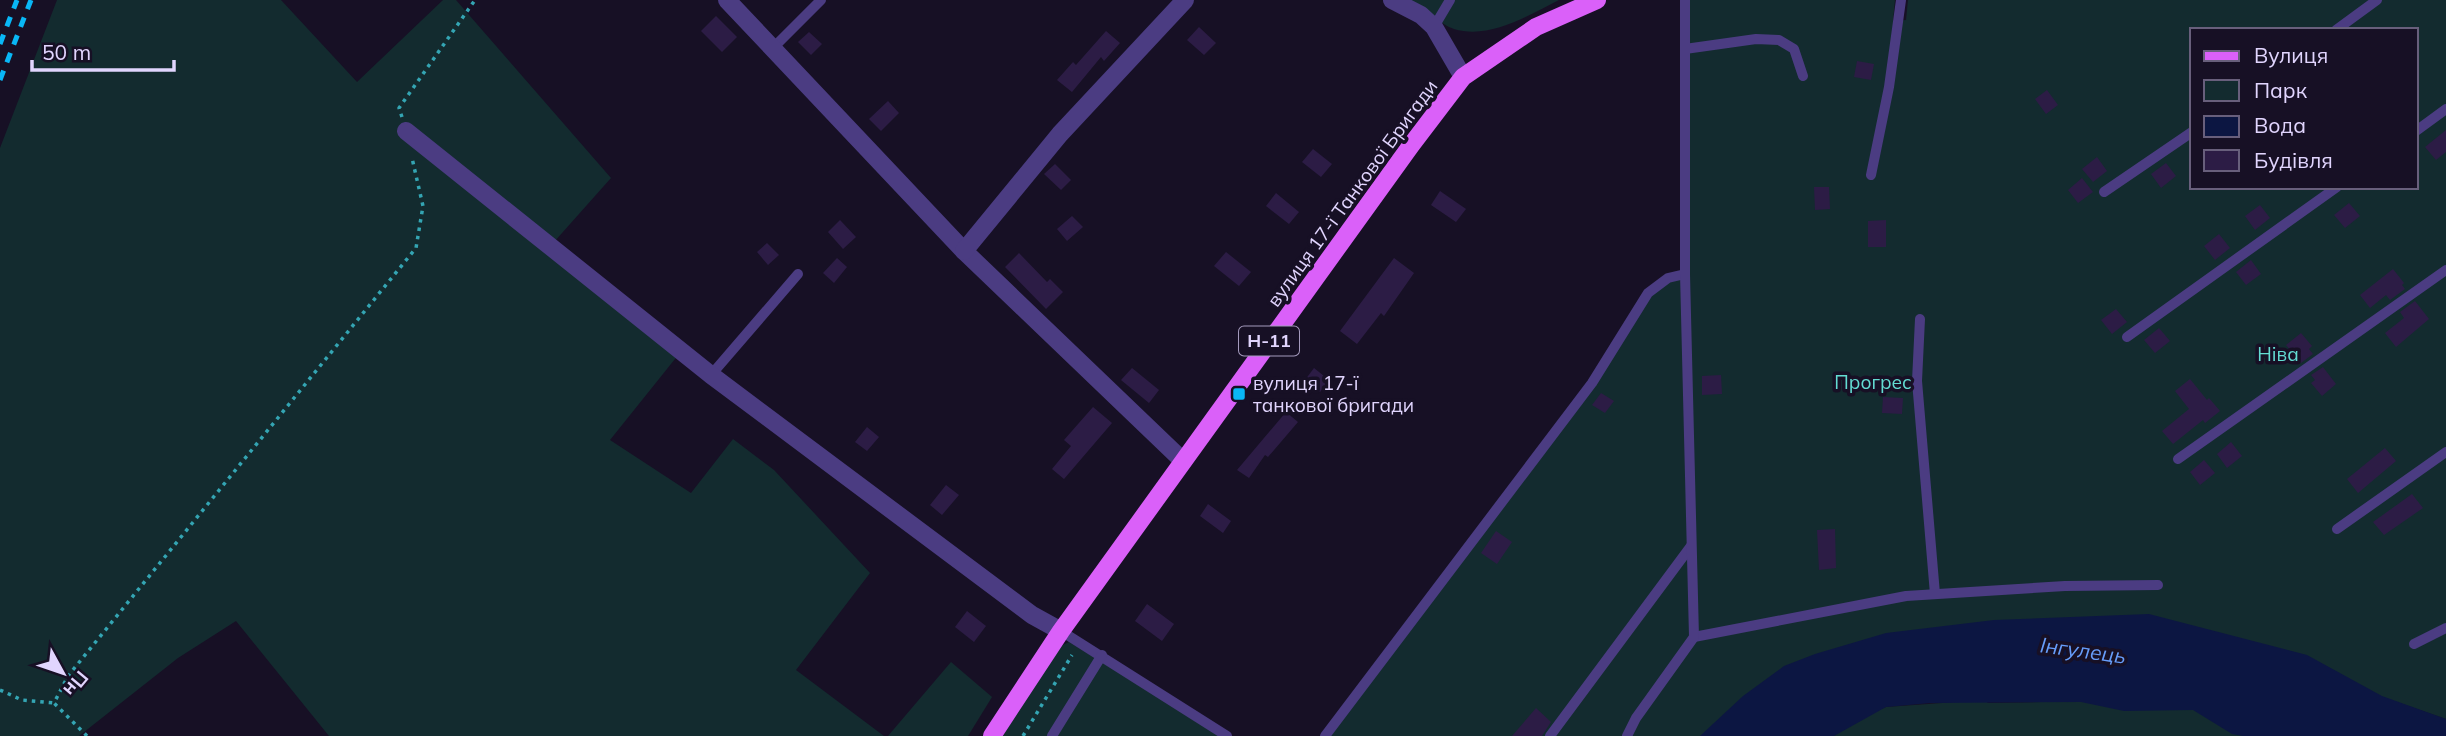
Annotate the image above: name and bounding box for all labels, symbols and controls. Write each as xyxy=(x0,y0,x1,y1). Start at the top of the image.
scale bar xyxy=(32,28,173,72)
legend xyxy=(2190,28,2418,189)
text: 50 m xyxy=(42,39,91,65)
text: Вулиця xyxy=(2254,42,2328,68)
street label: вулиця 17-ї Танкової Бригади xyxy=(1262,75,1442,311)
text: Парк xyxy=(2254,77,2308,103)
text: Вода xyxy=(2254,112,2306,138)
text: Будівля xyxy=(2254,147,2333,173)
road number: Н-11 xyxy=(1239,326,1299,356)
park label: Ніва xyxy=(2257,342,2299,366)
park label: Прогрес xyxy=(1834,370,1912,394)
place label: вулиця 17-ї танкової бригади xyxy=(1253,371,1414,417)
marker: вулиця 17-ї танкової бригади xyxy=(1231,386,1247,402)
water label: Інгулець xyxy=(2039,631,2128,669)
north arrow xyxy=(28,638,98,708)
text: Пн xyxy=(58,666,94,702)

